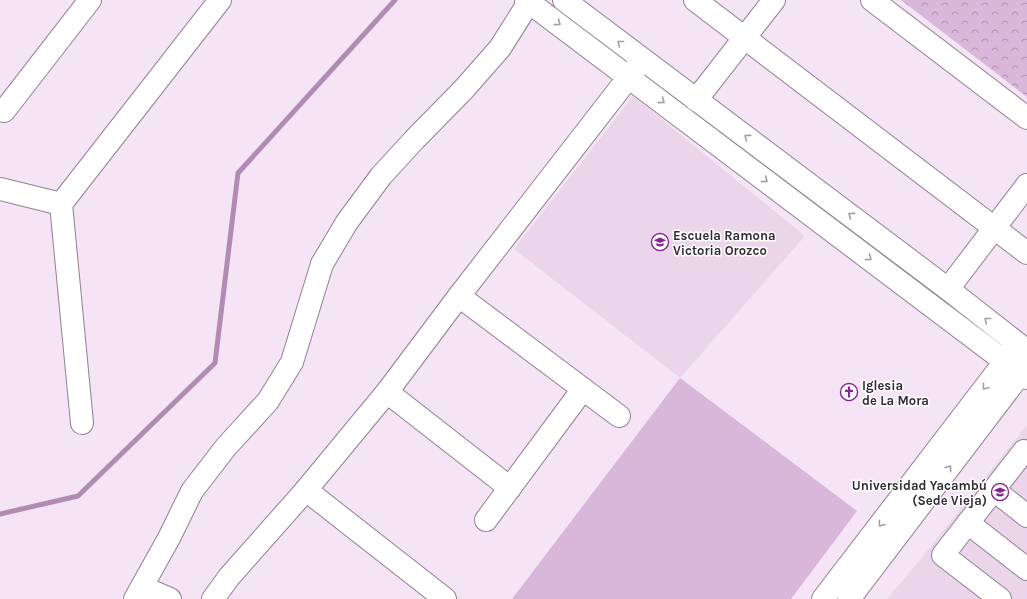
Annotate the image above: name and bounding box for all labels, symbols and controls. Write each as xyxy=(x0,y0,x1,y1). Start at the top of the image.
one-way arrow xyxy=(553,18,560,25)
one-way arrow xyxy=(618,41,625,48)
one-way arrow xyxy=(657,96,664,103)
one-way arrow xyxy=(744,135,751,142)
one-way arrow xyxy=(761,175,768,182)
one-way arrow xyxy=(848,213,855,220)
place label: Escuela Ramona Victoria Orozco xyxy=(673,228,776,258)
school or university icon: Escuela Ramona Victoria Orozco xyxy=(650,232,670,252)
one-way arrow xyxy=(865,254,872,261)
one-way arrow xyxy=(985,318,992,325)
place label: Iglesia de La Mora xyxy=(862,378,929,408)
church icon: Iglesia de La Mora xyxy=(839,382,859,402)
one-way arrow xyxy=(983,382,990,389)
one-way arrow xyxy=(944,465,951,472)
place label: Universidad Yacambú (Sede Vieja) xyxy=(852,478,987,508)
school or university icon: Universidad Yacambú (Sede Vieja) xyxy=(990,482,1010,502)
one-way arrow xyxy=(878,519,885,526)

